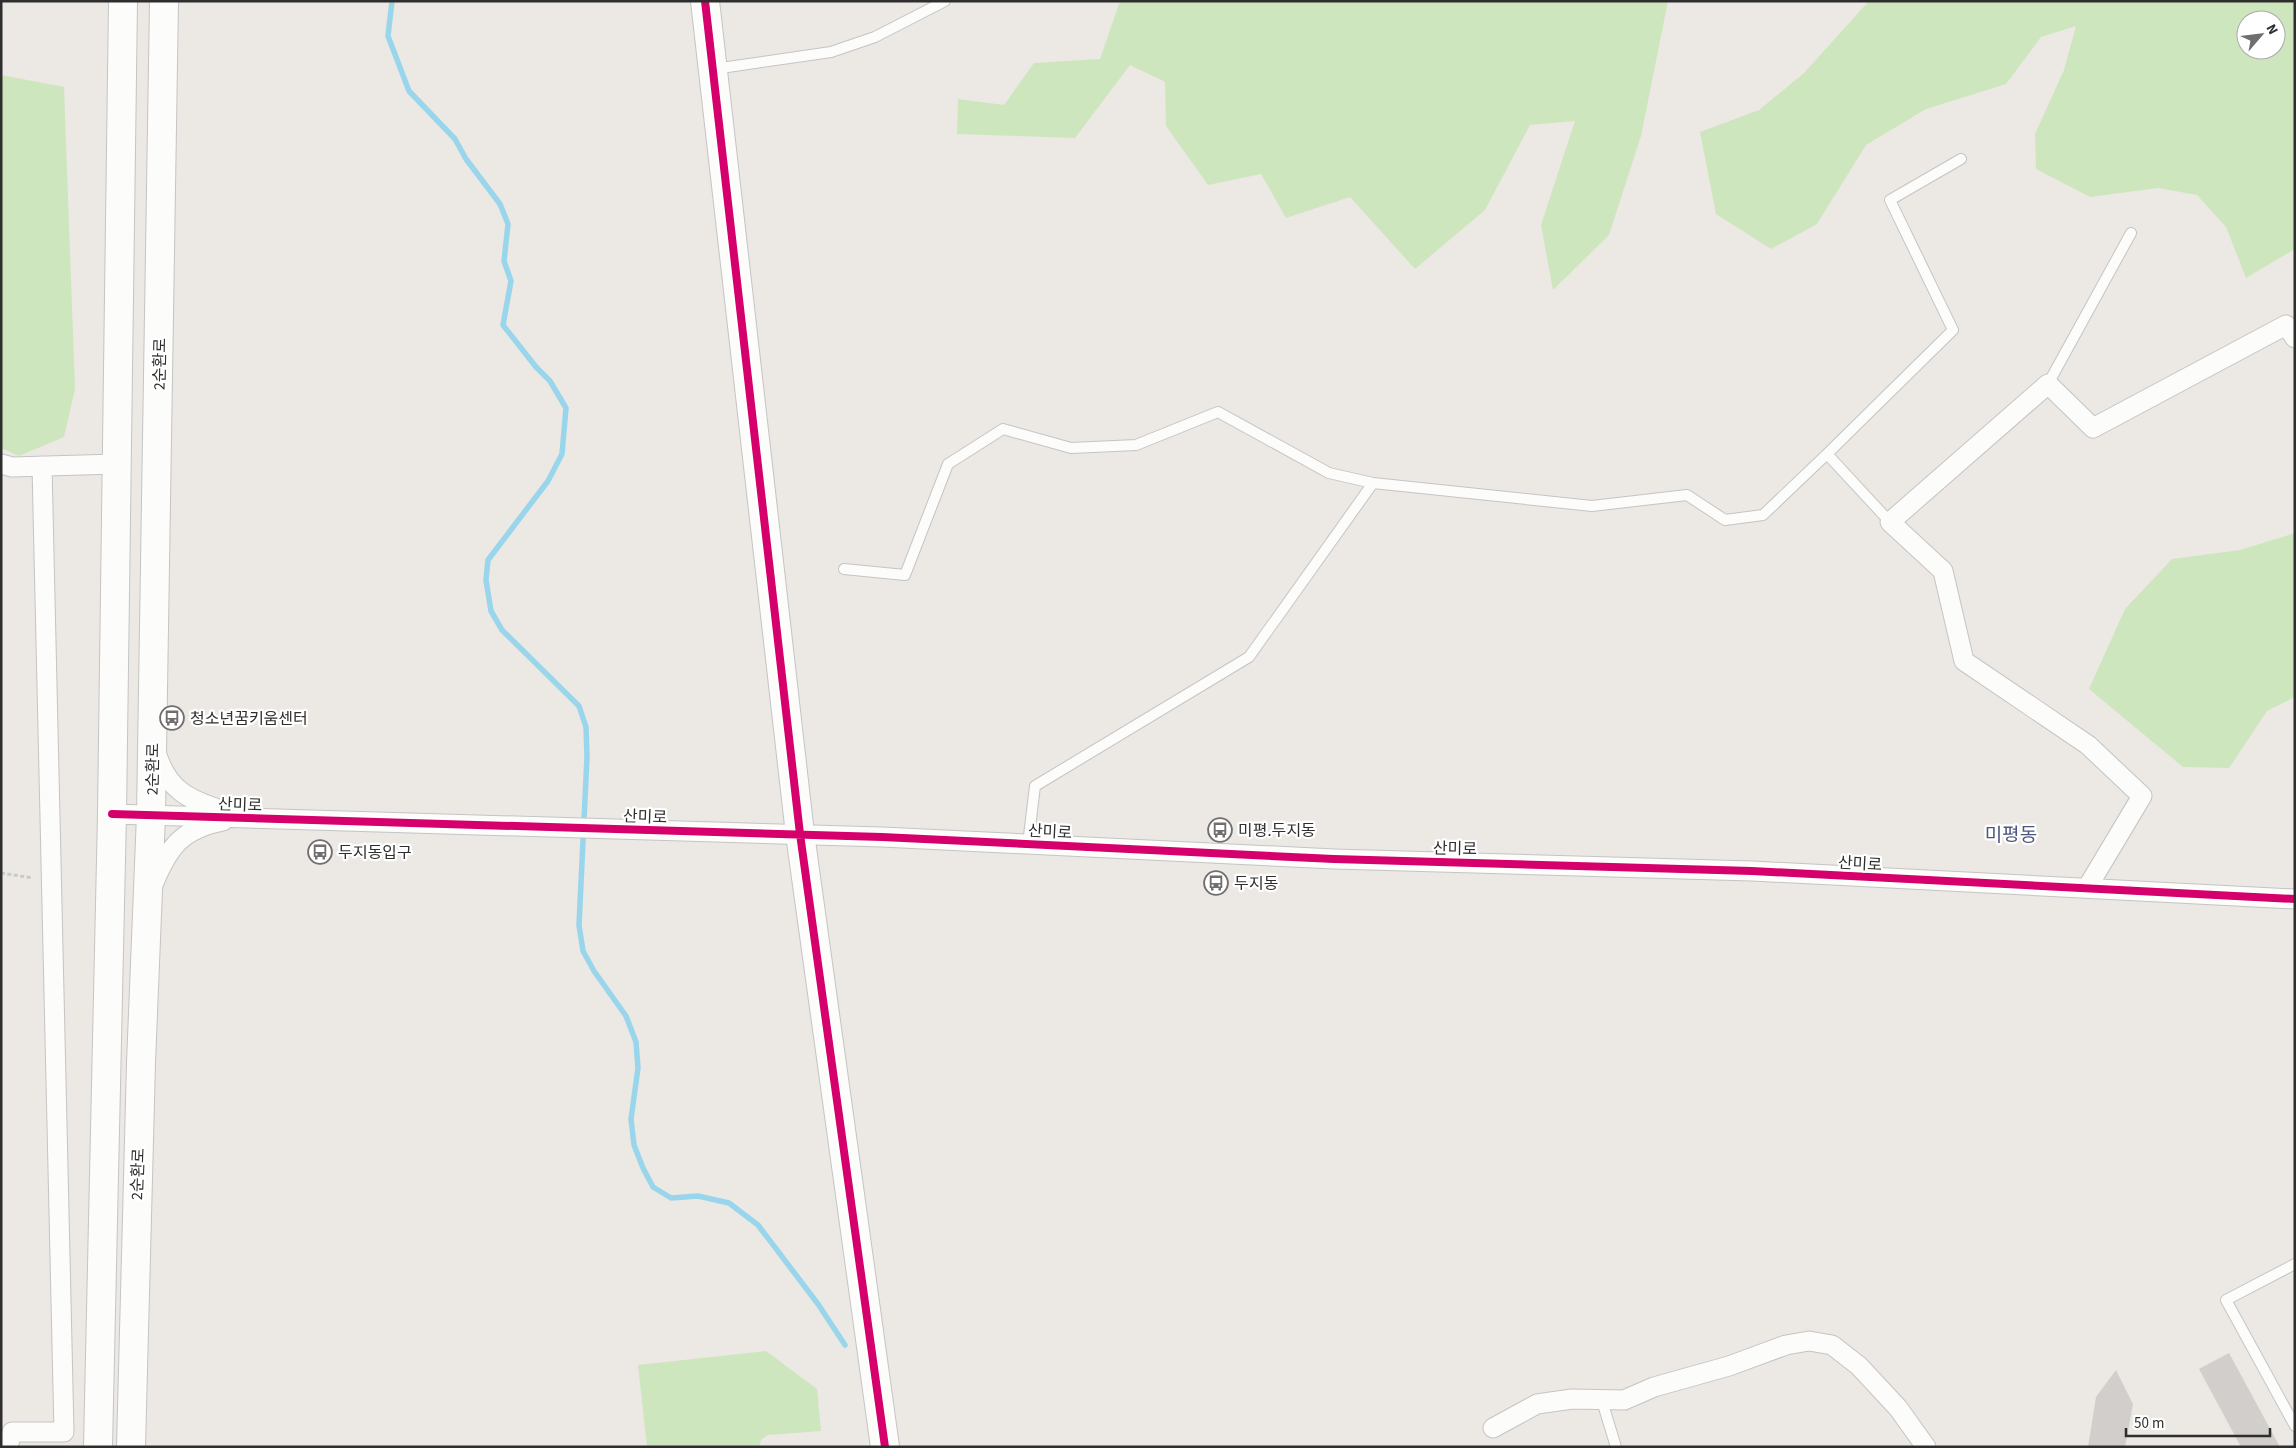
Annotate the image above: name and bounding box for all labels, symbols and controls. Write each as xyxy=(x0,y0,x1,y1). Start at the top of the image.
north arrow xyxy=(2236,10,2286,60)
text: N xyxy=(2261,21,2283,38)
street label: 2순환로 xyxy=(149,337,171,390)
bus stop icon: 청소년꿈키움센터 xyxy=(159,705,185,731)
place label: 청소년꿈키움센터 xyxy=(190,708,308,730)
street label: 2순환로 xyxy=(142,742,164,795)
street label: 산미로 xyxy=(218,793,263,817)
street label: 산미로 xyxy=(623,805,668,829)
bus stop icon: 미평.두지동 xyxy=(1207,817,1233,843)
street label: 산미로 xyxy=(1027,820,1073,844)
place label: 미평.두지동 xyxy=(1238,820,1316,842)
district label: 미평동 xyxy=(1985,822,2037,849)
street label: 산미로 xyxy=(1433,838,1478,860)
bus stop icon: 두지동입구 xyxy=(307,839,333,865)
place label: 두지동입구 xyxy=(338,842,412,864)
street label: 산미로 xyxy=(1837,852,1883,876)
bus stop icon: 두지동 xyxy=(1203,870,1229,896)
place label: 두지동 xyxy=(1234,873,1278,895)
street label: 2순환로 xyxy=(126,1147,150,1200)
scale bar xyxy=(2126,1406,2270,1438)
text: 50 m xyxy=(2134,1413,2164,1434)

